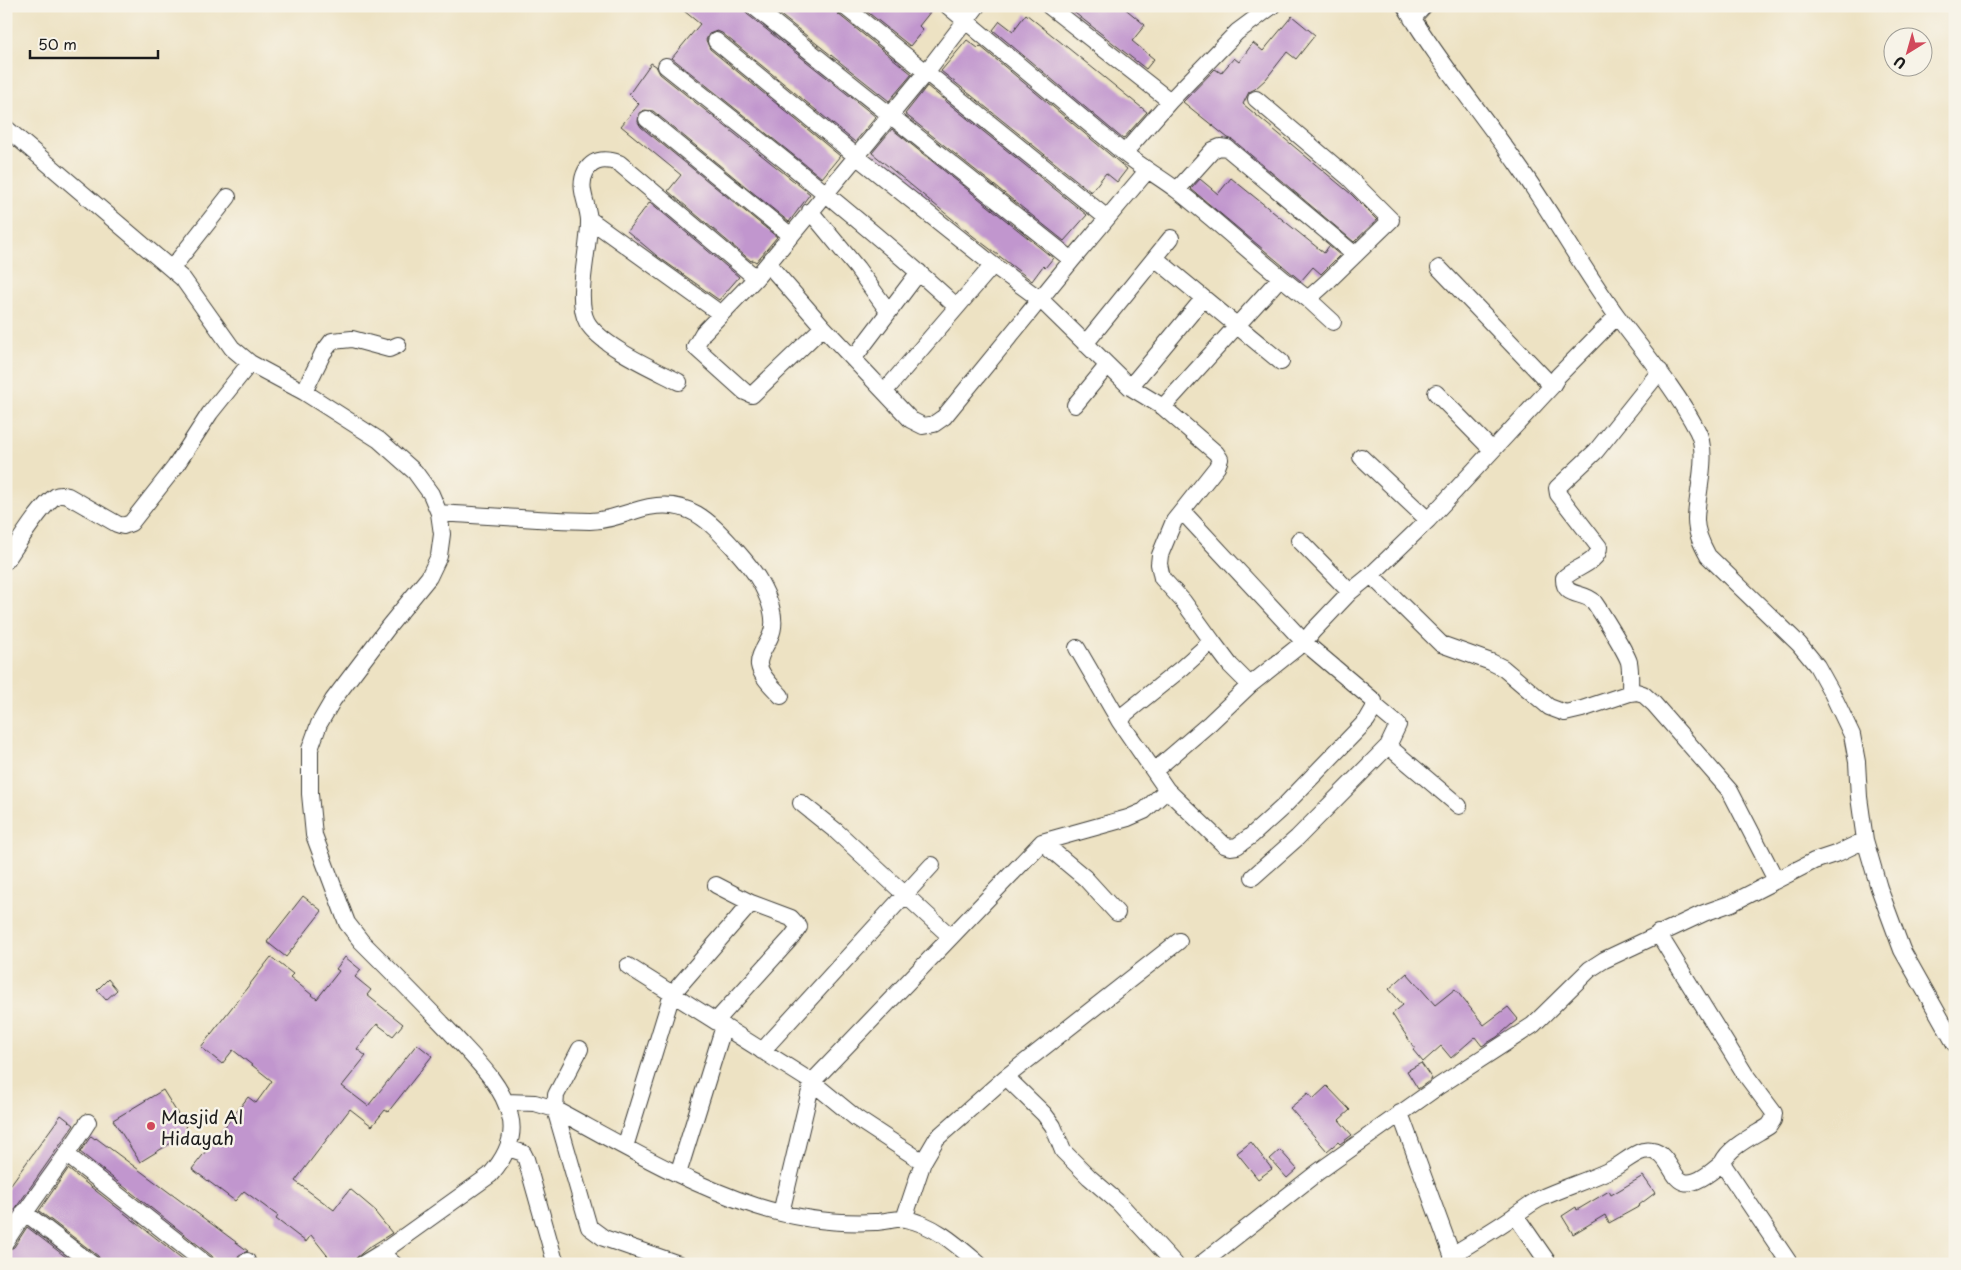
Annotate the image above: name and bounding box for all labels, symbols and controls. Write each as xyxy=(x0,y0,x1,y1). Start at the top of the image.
scale bar xyxy=(30,28,158,60)
north arrow xyxy=(1884,28,1934,78)
text: 50 m xyxy=(38,32,77,55)
text: U xyxy=(1889,51,1910,74)
place label: Masjid Al Hidayah xyxy=(161,1103,243,1151)
marker: Masjid Al Hidayah xyxy=(145,1120,157,1132)

